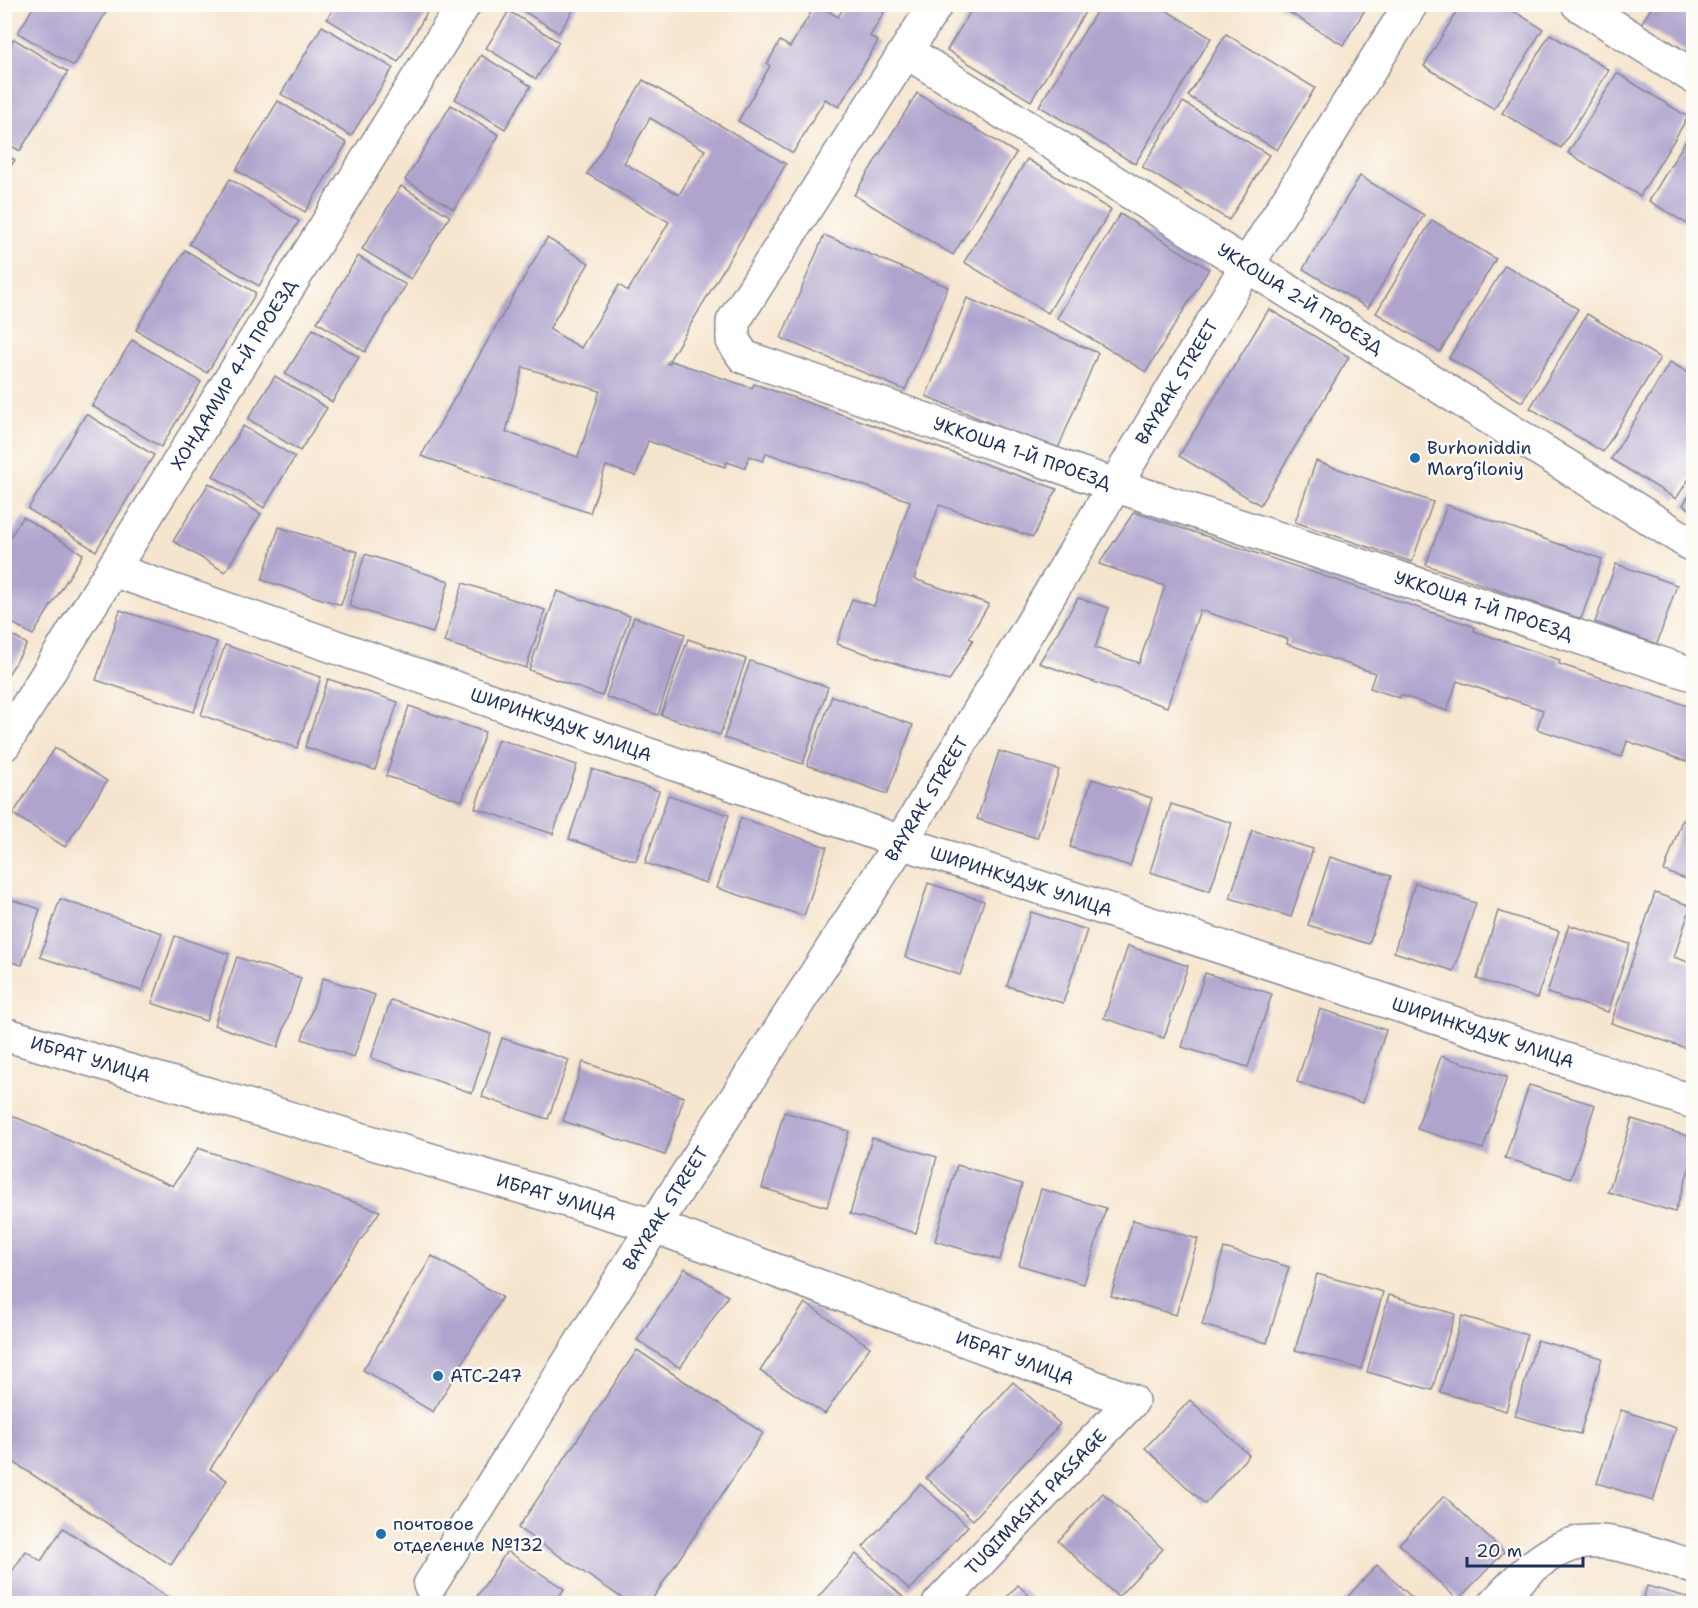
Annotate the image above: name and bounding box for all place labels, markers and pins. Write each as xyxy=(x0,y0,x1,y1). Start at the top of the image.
place label: Burhoniddin Marg‘iloniy xyxy=(1427,436,1532,481)
marker: Burhoniddin Marg‘iloniy xyxy=(1408,451,1422,465)
place label: АТС-247 xyxy=(450,1364,522,1388)
marker: АТС-247 xyxy=(431,1369,445,1383)
place label: почтовое отделение №132 xyxy=(393,1512,543,1557)
marker: почтовое отделение №132 xyxy=(374,1527,388,1541)

